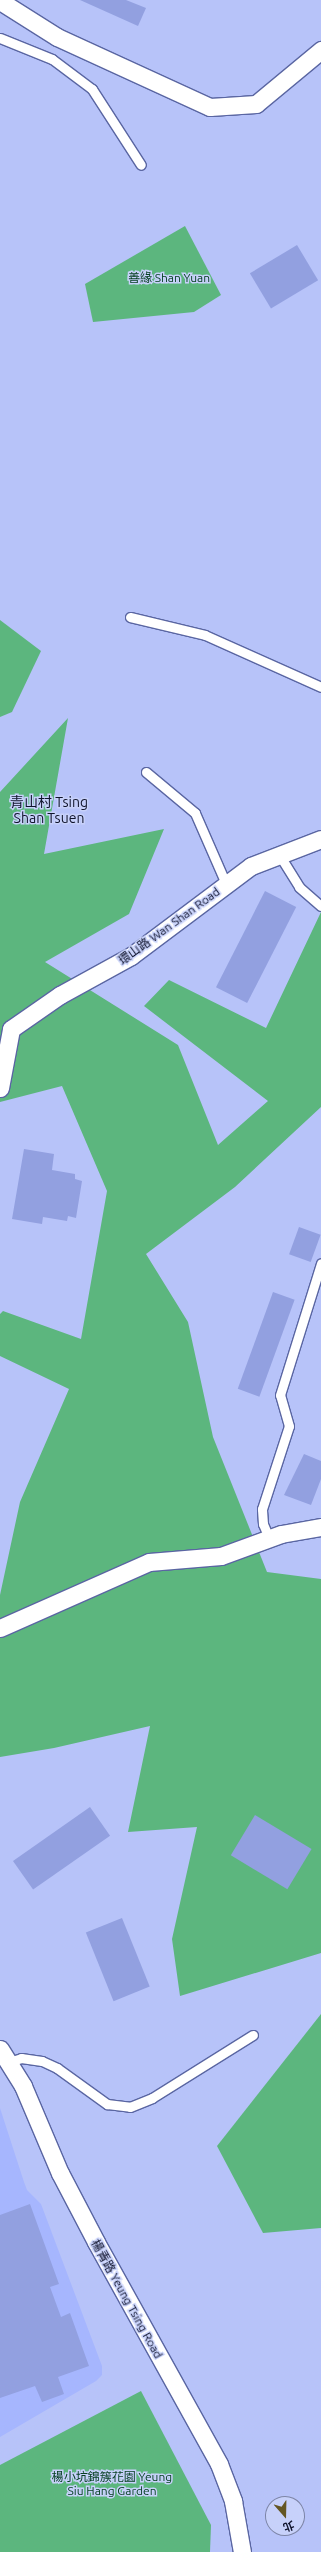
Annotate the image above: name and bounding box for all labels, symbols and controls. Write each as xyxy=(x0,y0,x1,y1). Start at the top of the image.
park label: 善緣 Shan Yuan xyxy=(128,271,210,285)
district label: 青山村 Tsing Shan Tsuen xyxy=(9,794,89,826)
street label: 環山路 Wan Shan Road xyxy=(115,884,223,968)
street label: 楊青路 Yeung Tsing Road xyxy=(88,2237,166,2361)
park label: 楊小坑錦簇花園 Yeung Siu Hang Garden xyxy=(52,2470,172,2498)
north arrow xyxy=(265,2496,305,2536)
text: 北 xyxy=(282,2519,296,2534)

